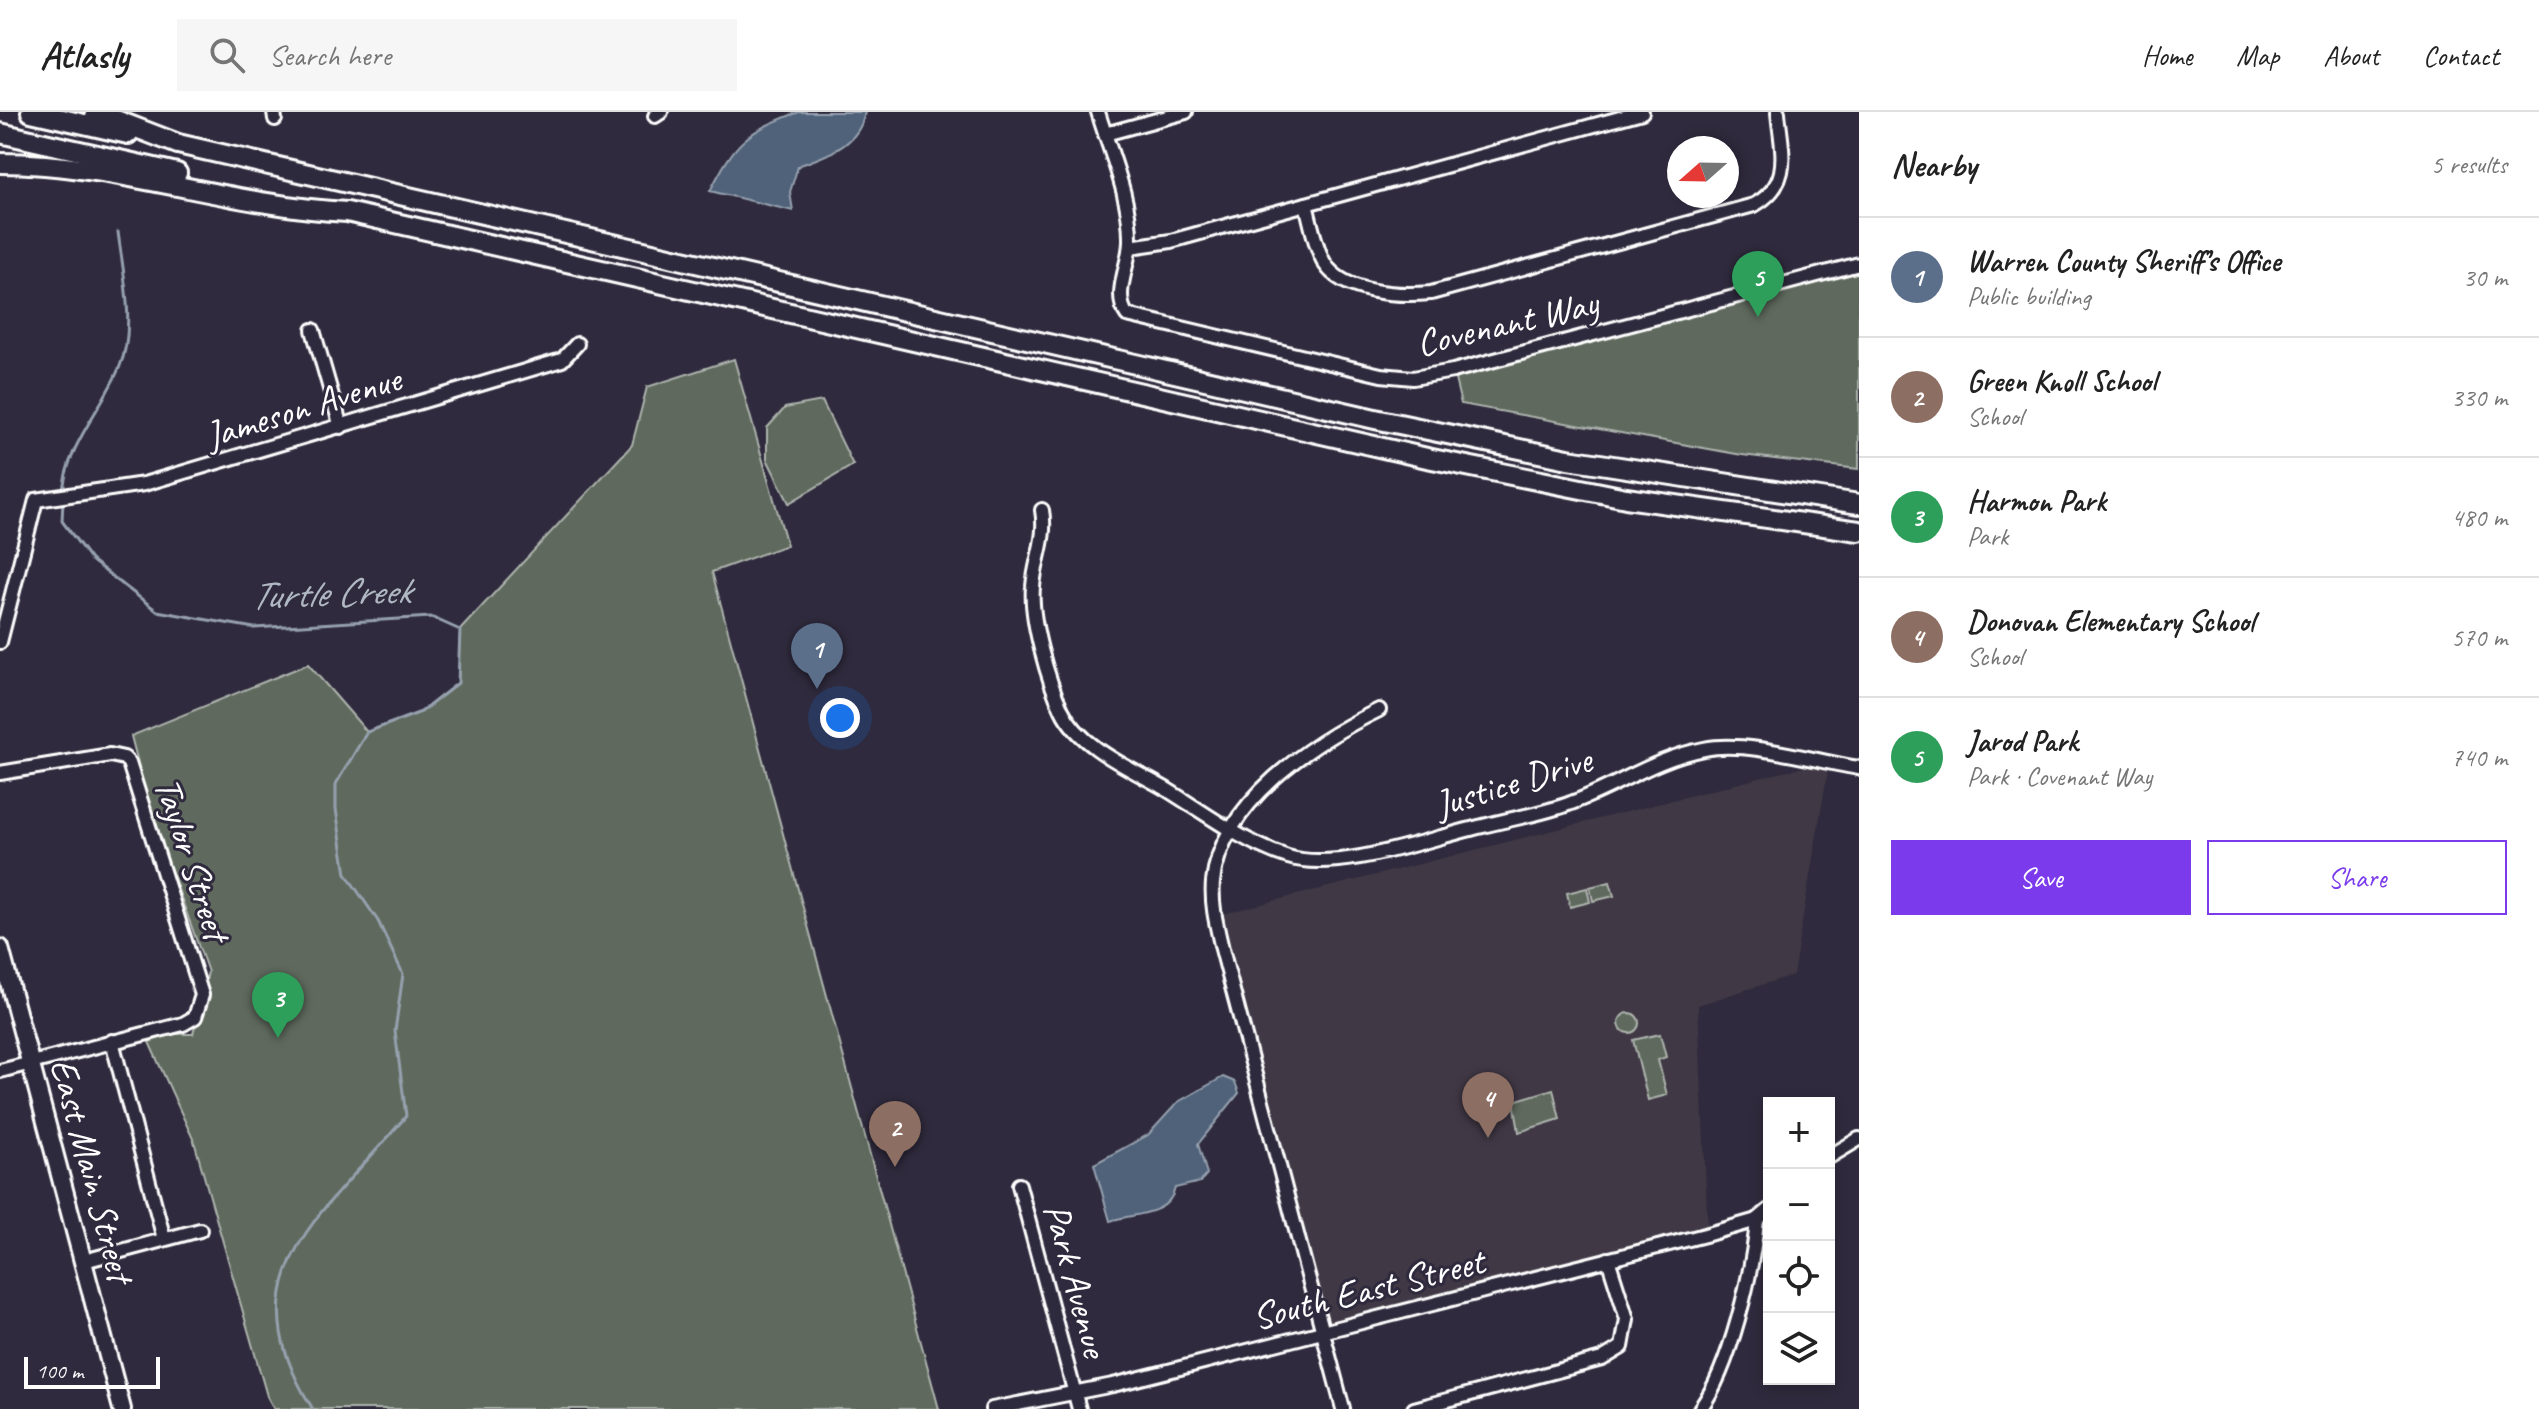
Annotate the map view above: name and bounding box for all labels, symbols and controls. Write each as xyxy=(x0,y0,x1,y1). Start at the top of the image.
search box xyxy=(177,19,737,91)
text: Atlasly xyxy=(40,32,129,79)
icon: search xyxy=(205,33,249,77)
text: Search here xyxy=(269,36,391,74)
text: Home xyxy=(2142,38,2192,73)
text: Map xyxy=(2236,38,2279,73)
text: About xyxy=(2323,38,2379,73)
text: Contact xyxy=(2423,38,2499,73)
north arrow xyxy=(1667,136,1739,208)
text: Nearby xyxy=(1891,143,1977,186)
text: 5 results xyxy=(2431,148,2507,181)
text: Warren County Sheriff’s Office xyxy=(1967,242,2280,280)
pin: 5 xyxy=(1732,251,1784,317)
text: 1 xyxy=(1911,261,1923,294)
text: 30 m xyxy=(2463,261,2507,294)
street label: Covenant Way xyxy=(1412,279,1605,367)
text: Public building xyxy=(1967,280,2090,313)
street label: Jameson Avenue xyxy=(198,354,409,460)
text: Green Knoll School xyxy=(1967,362,2156,400)
text: 2 xyxy=(1911,381,1923,414)
text: 330 m xyxy=(2451,381,2507,414)
text: School xyxy=(1967,400,2023,433)
text: Harmon Park xyxy=(1967,482,2106,520)
text: 3 xyxy=(1911,501,1923,534)
text: 480 m xyxy=(2451,501,2507,534)
text: Park xyxy=(1967,520,2008,553)
water label: Turtle Creek xyxy=(249,565,417,621)
text: Donovan Elementary School xyxy=(1967,602,2254,640)
text: 4 xyxy=(1911,621,1923,654)
text: 570 m xyxy=(2451,621,2507,654)
pin: 1 xyxy=(791,623,843,689)
text: School xyxy=(1967,640,2023,673)
your location xyxy=(820,698,860,738)
text: Jarod Park xyxy=(1967,722,2078,760)
street label: Justice Drive xyxy=(1427,735,1600,829)
text: 5 xyxy=(1911,741,1923,774)
text: 740 m xyxy=(2451,741,2507,774)
text: Park · Covenant Way xyxy=(1967,760,2152,793)
street label: Taylor Street xyxy=(144,772,242,951)
button: Save xyxy=(1891,840,2191,915)
button: Share xyxy=(2207,840,2507,915)
pin: 3 xyxy=(252,972,304,1038)
street label: East Main Street xyxy=(40,1053,146,1292)
pin: 4 xyxy=(1462,1072,1514,1138)
map controls xyxy=(1763,1097,1835,1385)
button: + xyxy=(1763,1097,1835,1169)
pin: 2 xyxy=(869,1101,921,1167)
button: − xyxy=(1763,1169,1835,1241)
street label: Park Avenue xyxy=(1033,1198,1120,1364)
street label: South East Street xyxy=(1247,1237,1492,1340)
button: locate xyxy=(1763,1241,1835,1313)
button: layers xyxy=(1763,1313,1835,1385)
scale bar xyxy=(24,1353,160,1389)
text: 100 m xyxy=(36,1357,83,1385)

